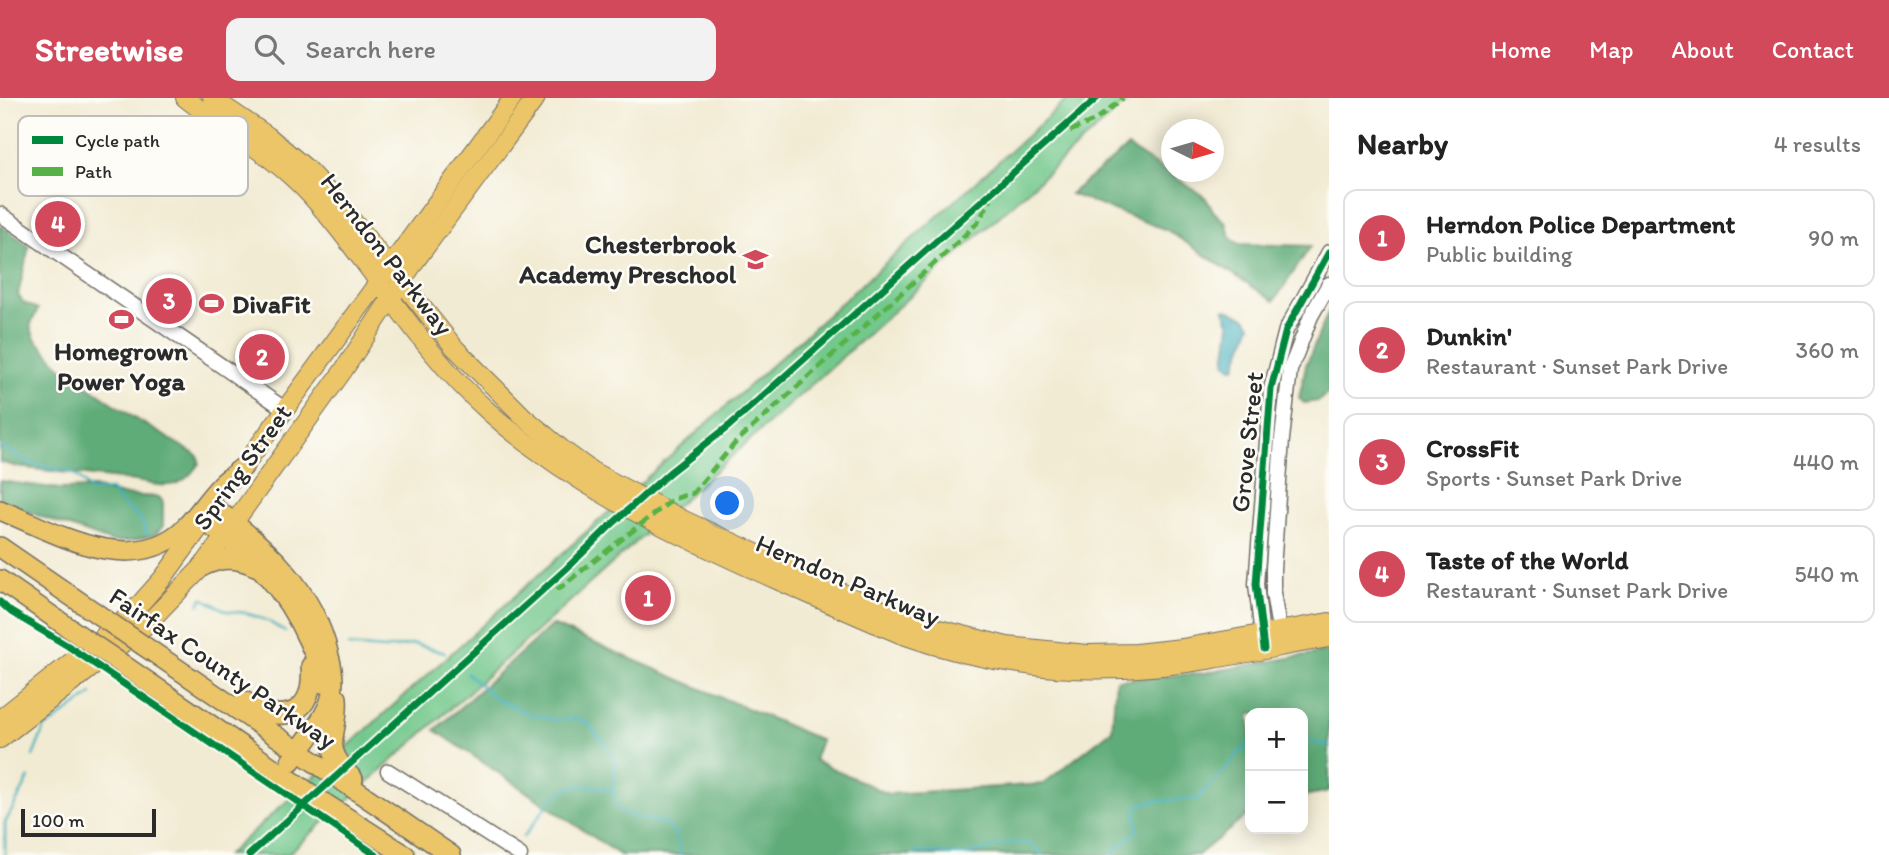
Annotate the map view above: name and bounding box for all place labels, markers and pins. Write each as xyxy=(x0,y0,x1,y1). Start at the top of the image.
pin: 4 xyxy=(35,198,81,250)
place label: Chesterbrook Academy Preschool xyxy=(518,228,737,290)
school or university icon: Chesterbrook Academy Preschool xyxy=(742,245,770,273)
pin: 3 xyxy=(146,275,192,327)
place label: DivaFit xyxy=(232,288,311,320)
sports icon: DivaFit xyxy=(198,290,226,318)
sports icon: Homegrown Power Yoga xyxy=(107,305,135,333)
pin: 2 xyxy=(239,331,285,383)
place label: Homegrown Power Yoga xyxy=(54,335,188,397)
pin: 1 xyxy=(625,572,671,624)

